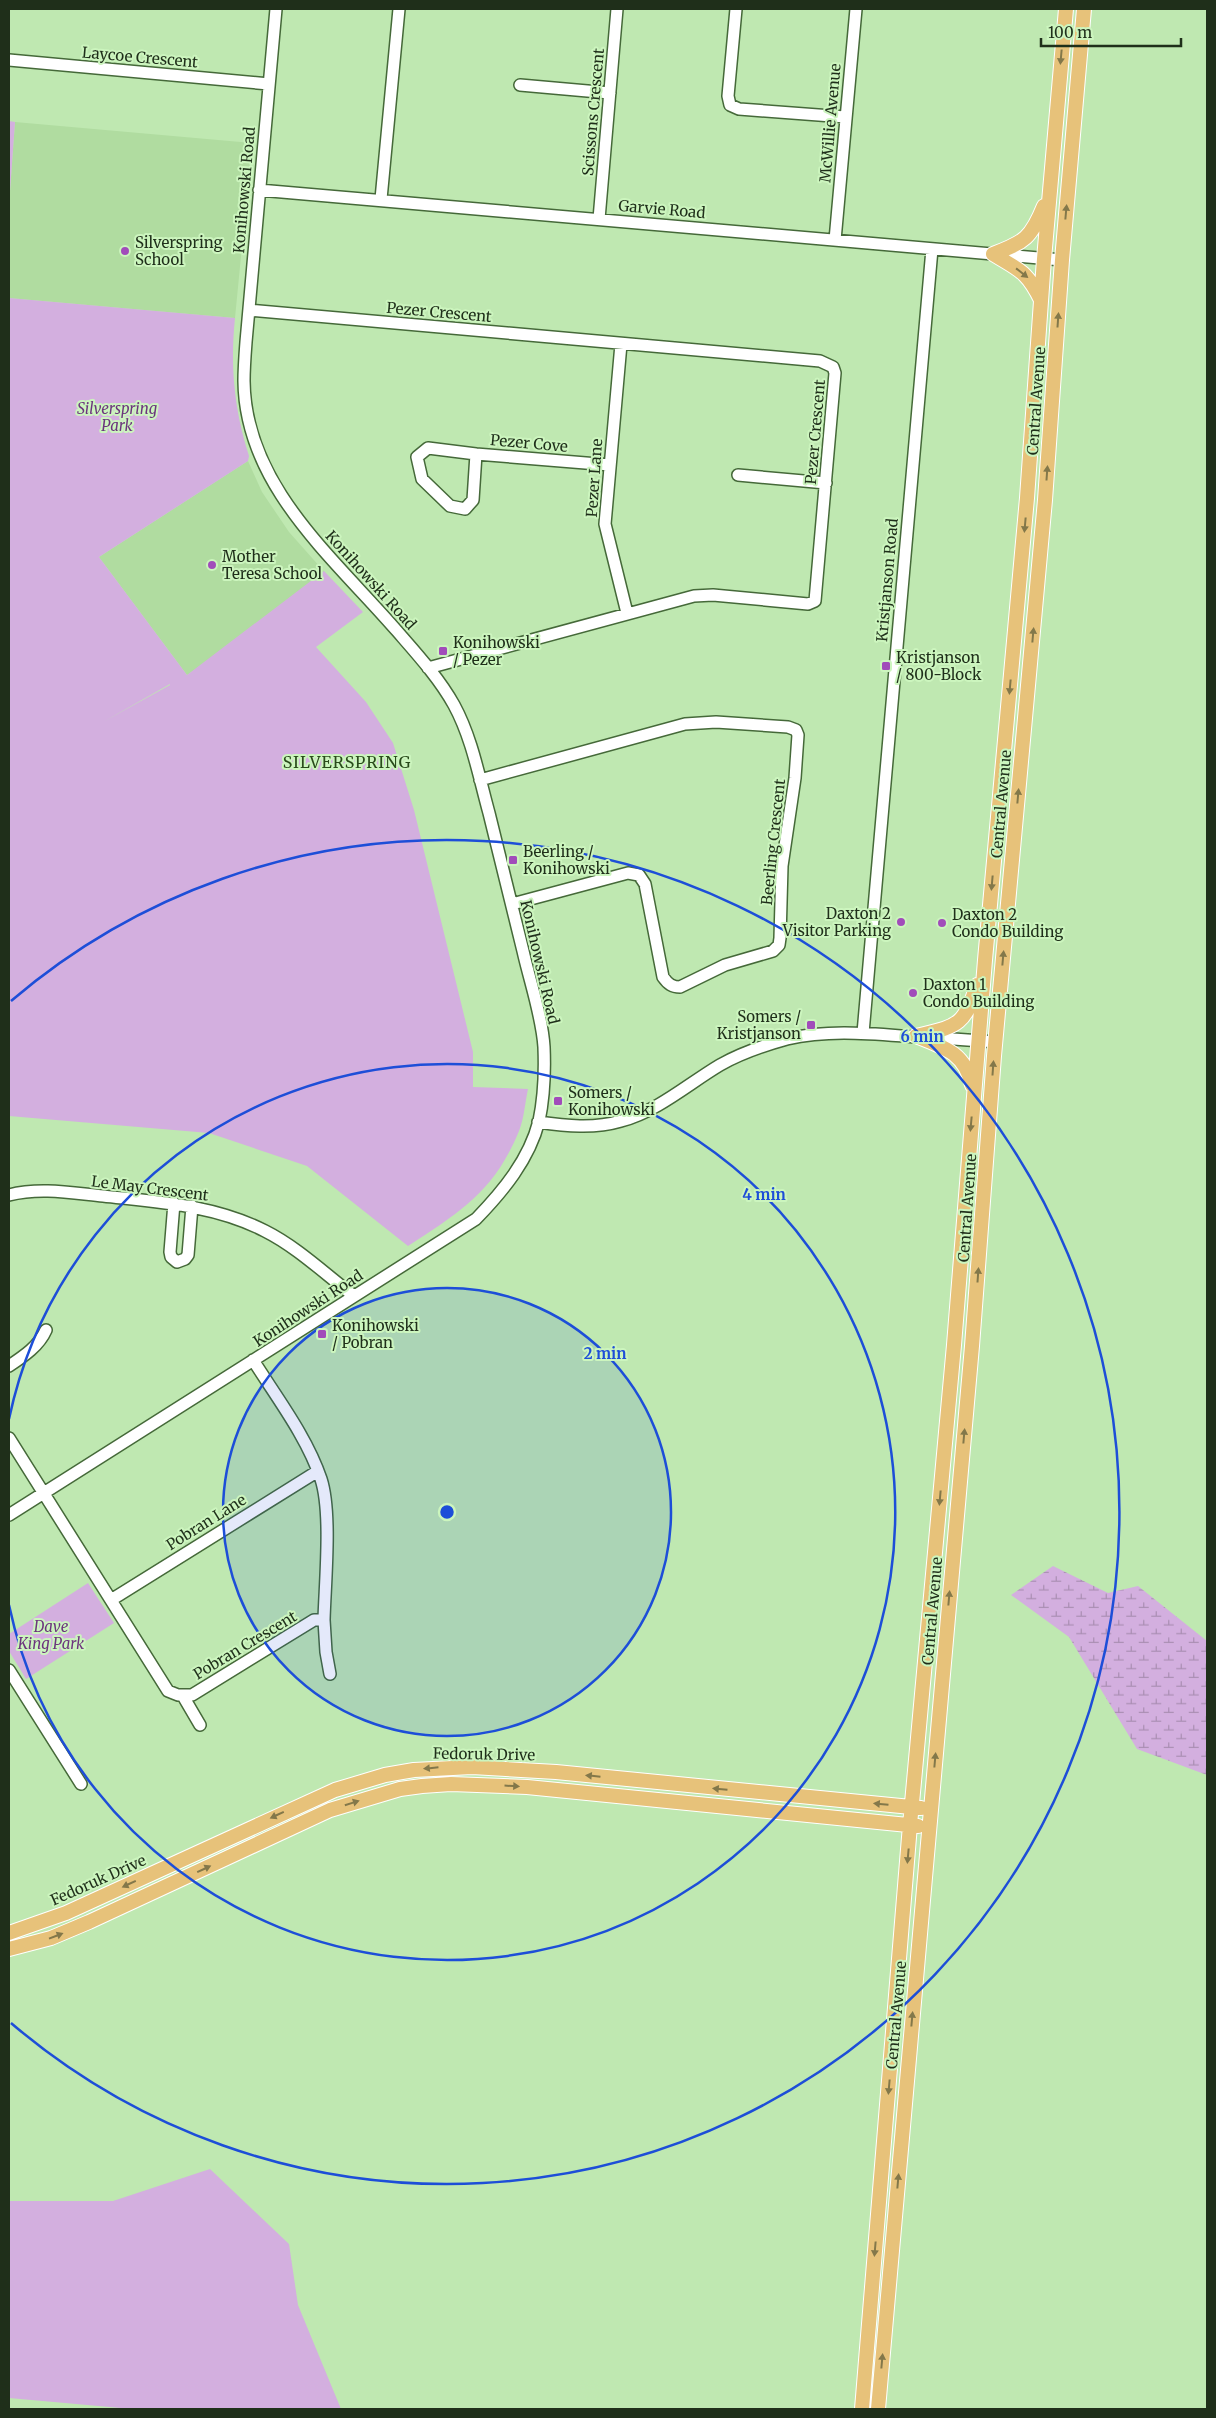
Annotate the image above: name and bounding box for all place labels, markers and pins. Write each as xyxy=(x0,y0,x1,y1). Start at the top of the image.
place label: Silverspring School xyxy=(135,233,223,269)
marker: Silverspring School xyxy=(119,245,131,257)
place label: Mother Teresa School xyxy=(222,547,323,583)
marker: Mother Teresa School xyxy=(206,559,218,571)
place label: Konihowski / Pezer xyxy=(453,633,540,669)
marker: Konihowski / Pezer xyxy=(437,645,449,657)
place label: Kristjanson / 800-Block xyxy=(896,648,982,684)
marker: Kristjanson / 800-Block xyxy=(880,660,892,672)
place label: Beerling / Konihowski xyxy=(523,842,610,878)
marker: Beerling / Konihowski xyxy=(507,854,519,866)
place label: Daxton 2 Visitor Parking xyxy=(782,904,891,940)
place label: Daxton 2 Condo Building xyxy=(952,905,1063,941)
marker: Daxton 2 Visitor Parking xyxy=(895,916,907,928)
marker: Daxton 2 Condo Building xyxy=(936,917,948,929)
place label: Daxton 1 Condo Building xyxy=(923,975,1034,1011)
marker: Daxton 1 Condo Building xyxy=(907,987,919,999)
place label: Somers / Kristjanson xyxy=(717,1007,801,1043)
marker: Somers / Kristjanson xyxy=(805,1019,817,1031)
place label: Somers / Konihowski xyxy=(568,1083,655,1119)
marker: Somers / Konihowski xyxy=(552,1095,564,1107)
place label: Konihowski / Pobran xyxy=(332,1316,419,1352)
marker: Konihowski / Pobran xyxy=(316,1328,328,1340)
centre of rings xyxy=(438,1503,456,1521)

